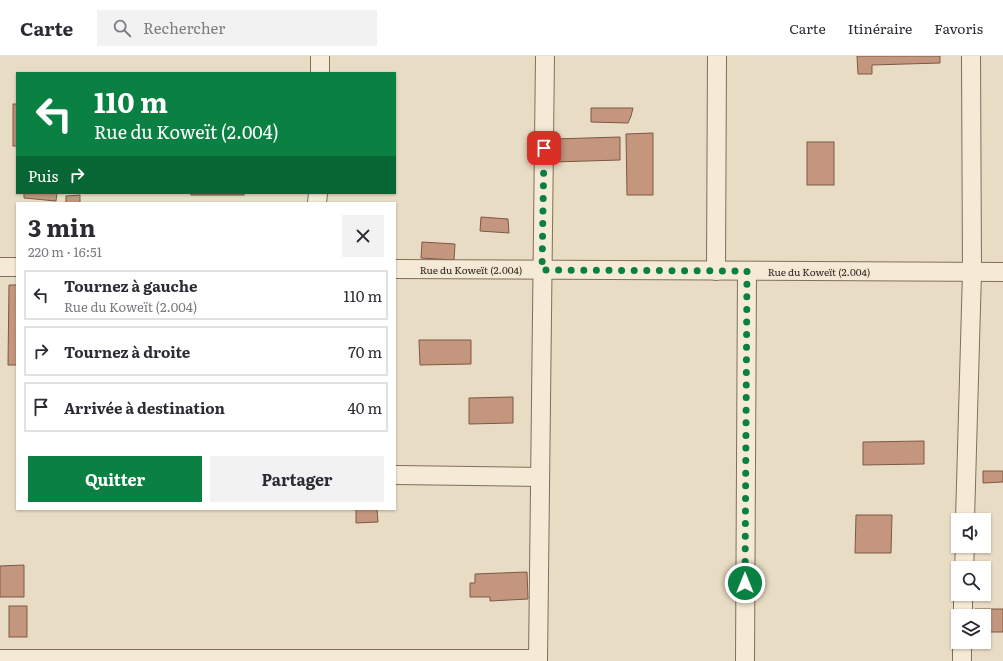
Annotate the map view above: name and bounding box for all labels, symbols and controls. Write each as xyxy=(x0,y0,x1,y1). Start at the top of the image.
search box xyxy=(97,10,377,46)
text: Carte xyxy=(20,14,73,42)
text: Rechercher xyxy=(143,16,225,39)
icon: search xyxy=(111,17,133,39)
text: Carte xyxy=(789,18,826,38)
text: Itinéraire xyxy=(848,18,912,38)
text: Favoris xyxy=(934,18,983,38)
text: 110 m xyxy=(94,80,168,122)
icon: left xyxy=(28,88,80,140)
text: Rue du Koweït (2.004) xyxy=(94,118,279,145)
pin xyxy=(527,131,561,165)
icon: arrive xyxy=(533,137,555,159)
text: Puis xyxy=(28,164,58,187)
icon: right xyxy=(66,164,88,186)
text: 3 min xyxy=(28,209,96,244)
button: close xyxy=(342,215,384,257)
text: 220 m · 16:51 xyxy=(28,242,102,261)
street label: Rue du Koweït (2.004) xyxy=(420,262,522,277)
street label: Rue du Koweït (2.004) xyxy=(768,264,870,279)
text: Tournez à gauche xyxy=(64,274,197,297)
icon: left xyxy=(30,284,52,306)
text: 110 m xyxy=(344,284,382,307)
text: Rue du Koweït (2.004) xyxy=(64,297,197,316)
icon: right xyxy=(30,340,52,362)
text: Tournez à droite xyxy=(64,340,190,363)
text: 70 m xyxy=(348,340,382,363)
icon: arrive xyxy=(30,396,52,418)
text: Arrivée à destination xyxy=(64,396,225,419)
text: 40 m xyxy=(348,396,382,419)
button: Quitter xyxy=(28,456,202,502)
button: Partager xyxy=(210,456,384,502)
map controls xyxy=(951,513,991,649)
button: sound xyxy=(951,513,991,553)
button: search xyxy=(951,561,991,601)
position arrow xyxy=(724,562,766,604)
button: layers xyxy=(951,609,991,649)

